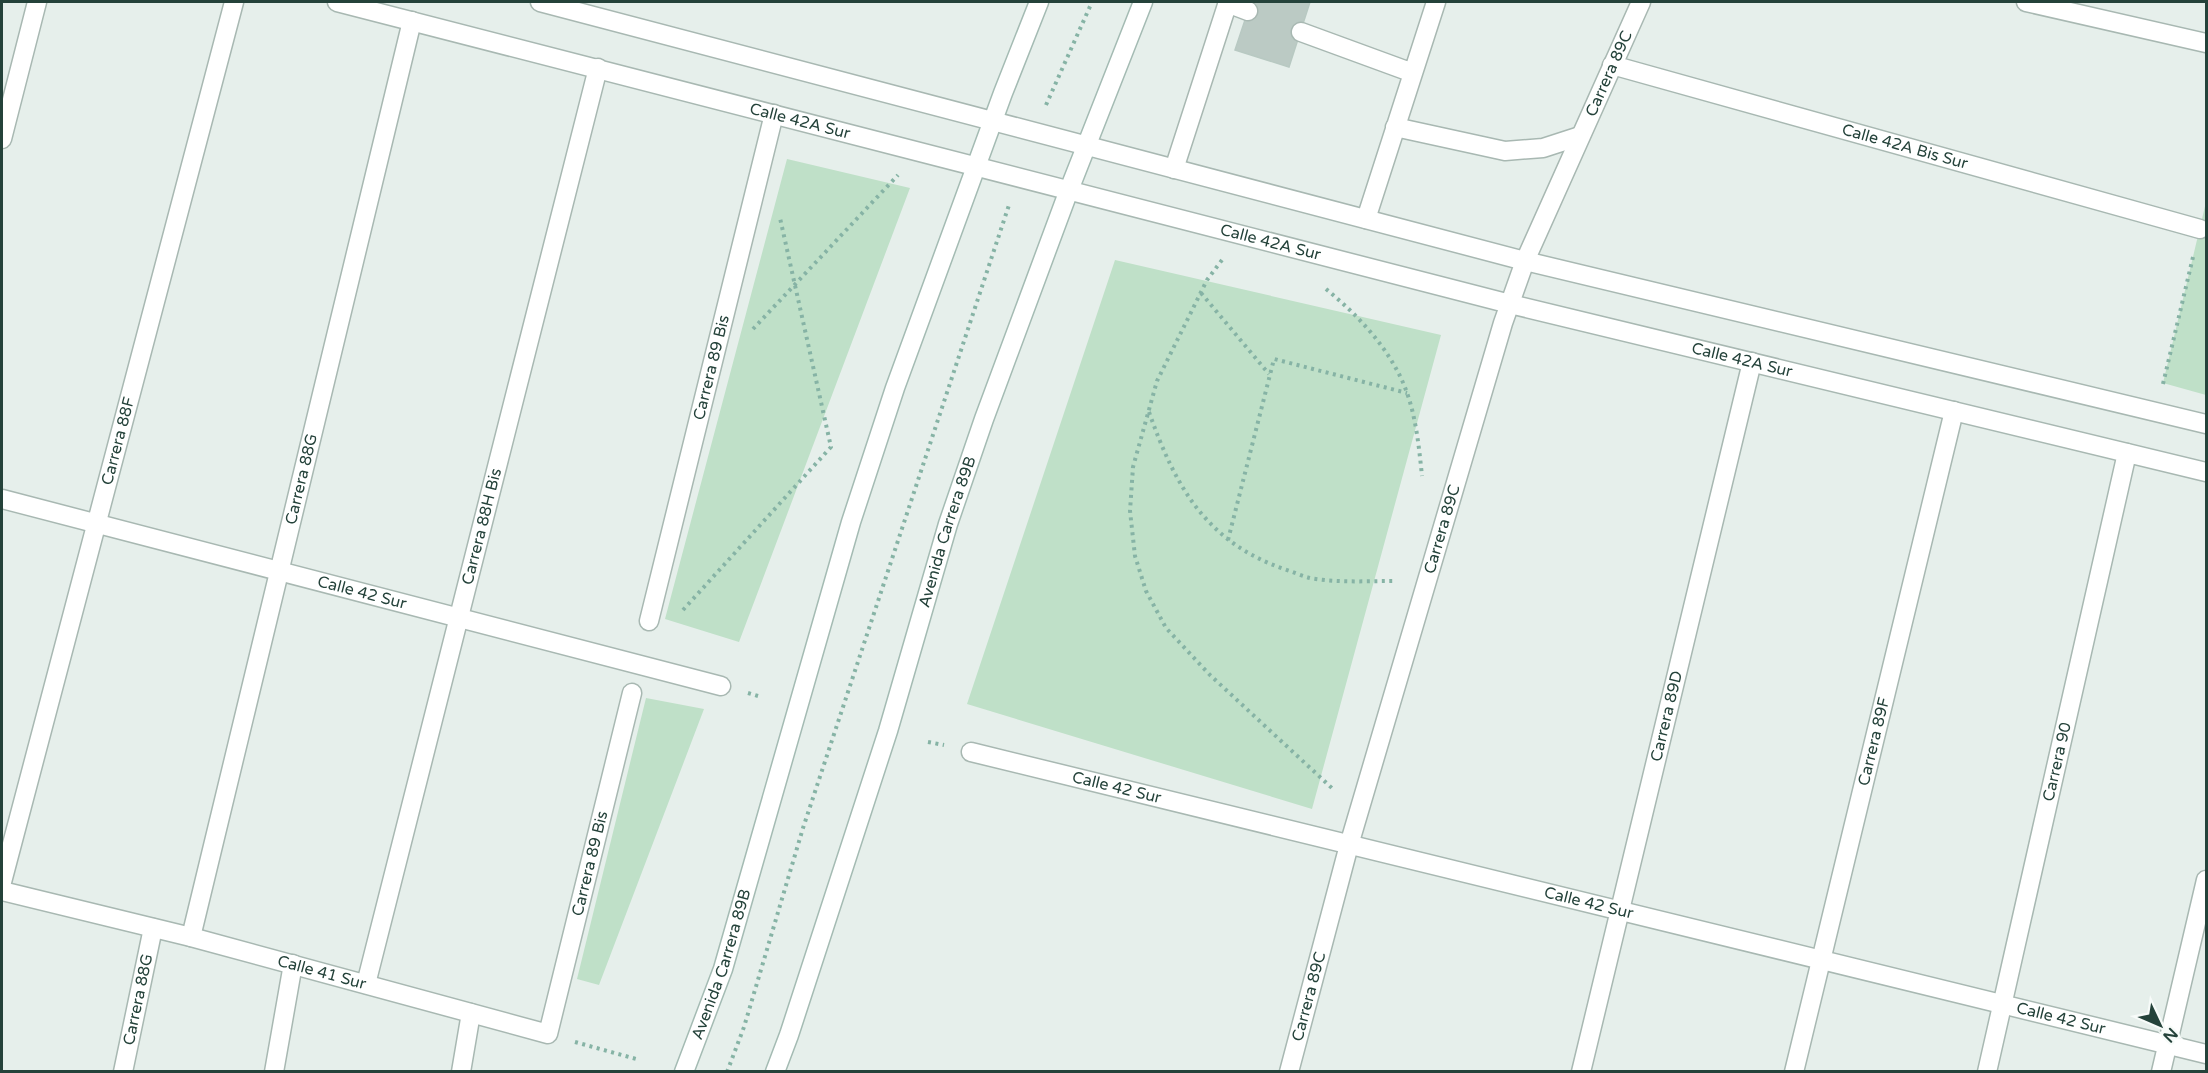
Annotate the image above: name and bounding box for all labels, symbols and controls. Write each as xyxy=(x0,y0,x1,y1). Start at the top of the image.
street label: Carrera 89C xyxy=(1581,28,1637,120)
street label: Calle 42A Sur xyxy=(747,99,853,144)
street label: Calle 42A Bis Sur xyxy=(1840,120,1971,174)
street label: Calle 42A Sur xyxy=(1218,220,1324,265)
street label: Carrera 89 Bis xyxy=(689,313,734,422)
street label: Calle 42A Sur xyxy=(1690,338,1795,382)
street label: Carrera 88F xyxy=(97,395,140,487)
street label: Carrera 88G xyxy=(281,432,322,527)
street label: Avenida Carrera 89B xyxy=(914,454,980,610)
street label: Carrera 88H Bis xyxy=(458,466,506,587)
street label: Carrera 89C xyxy=(1420,482,1465,576)
street label: Calle 42 Sur xyxy=(315,571,410,614)
street label: Carrera 89D xyxy=(1646,669,1687,764)
street label: Carrera 89F xyxy=(1854,695,1894,788)
street label: Carrera 90 xyxy=(2039,720,2076,803)
street label: Calle 42 Sur xyxy=(1070,767,1164,808)
street label: Carrera 89 Bis xyxy=(567,809,613,918)
street label: Calle 42 Sur xyxy=(1542,883,1636,924)
street label: Avenida Carrera 89B xyxy=(687,887,755,1043)
street label: Carrera 89C xyxy=(1288,950,1330,1044)
street label: Calle 41 Sur xyxy=(275,951,369,994)
street label: Carrera 88G xyxy=(119,952,157,1047)
north arrow xyxy=(2130,995,2190,1055)
street label: Calle 42 Sur xyxy=(2014,998,2108,1039)
text: N xyxy=(2158,1023,2182,1046)

